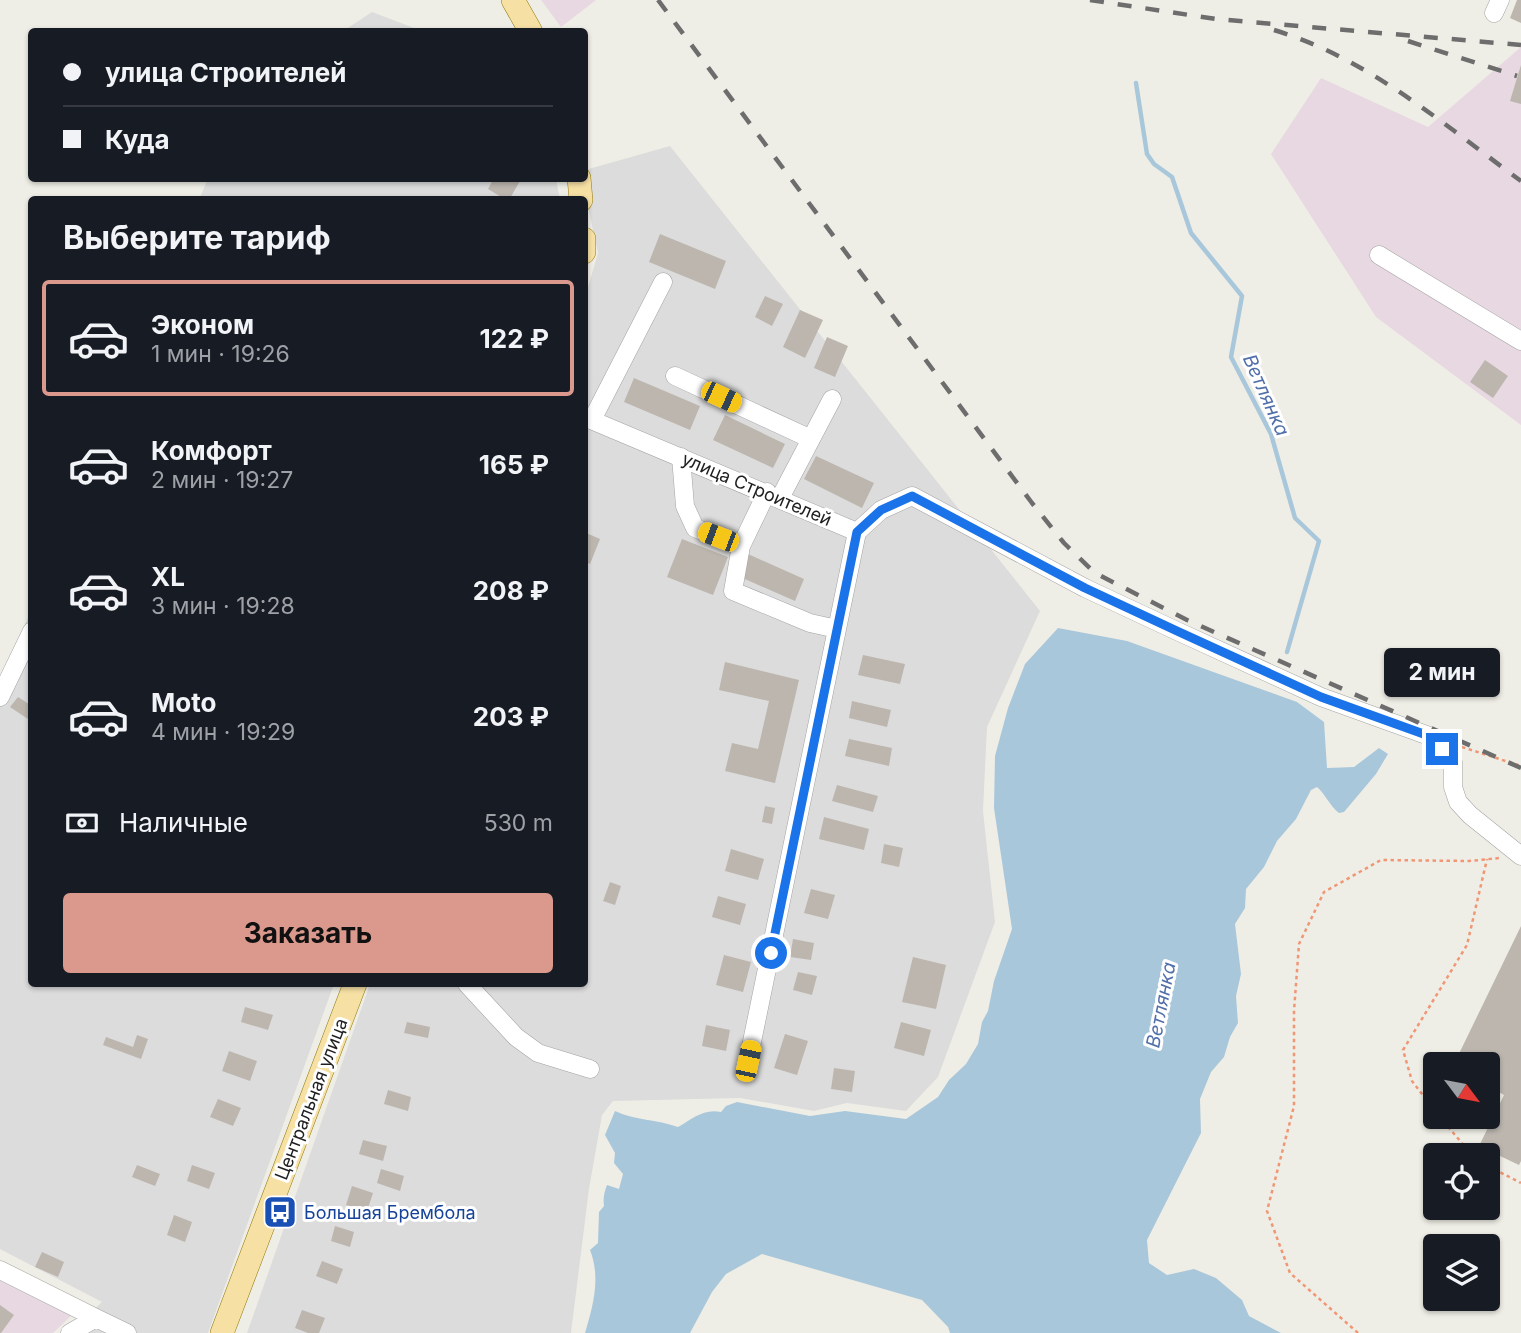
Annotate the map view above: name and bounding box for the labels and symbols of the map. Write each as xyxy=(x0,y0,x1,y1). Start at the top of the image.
water label: Ветлянка xyxy=(1238,351,1294,440)
car xyxy=(698,379,745,415)
street label: улица Строителей xyxy=(679,448,835,530)
car xyxy=(695,520,742,554)
callout: 2 мин xyxy=(1384,648,1500,696)
route end xyxy=(1426,733,1458,765)
route start xyxy=(755,937,787,969)
water label: Ветлянка xyxy=(1141,960,1181,1050)
street label: Центральная улица xyxy=(270,1015,352,1183)
car xyxy=(734,1038,763,1084)
north arrow xyxy=(1423,1052,1500,1129)
bus stop icon: Большая Брембола xyxy=(261,1193,299,1231)
place label: Большая Брембола xyxy=(304,1202,476,1223)

